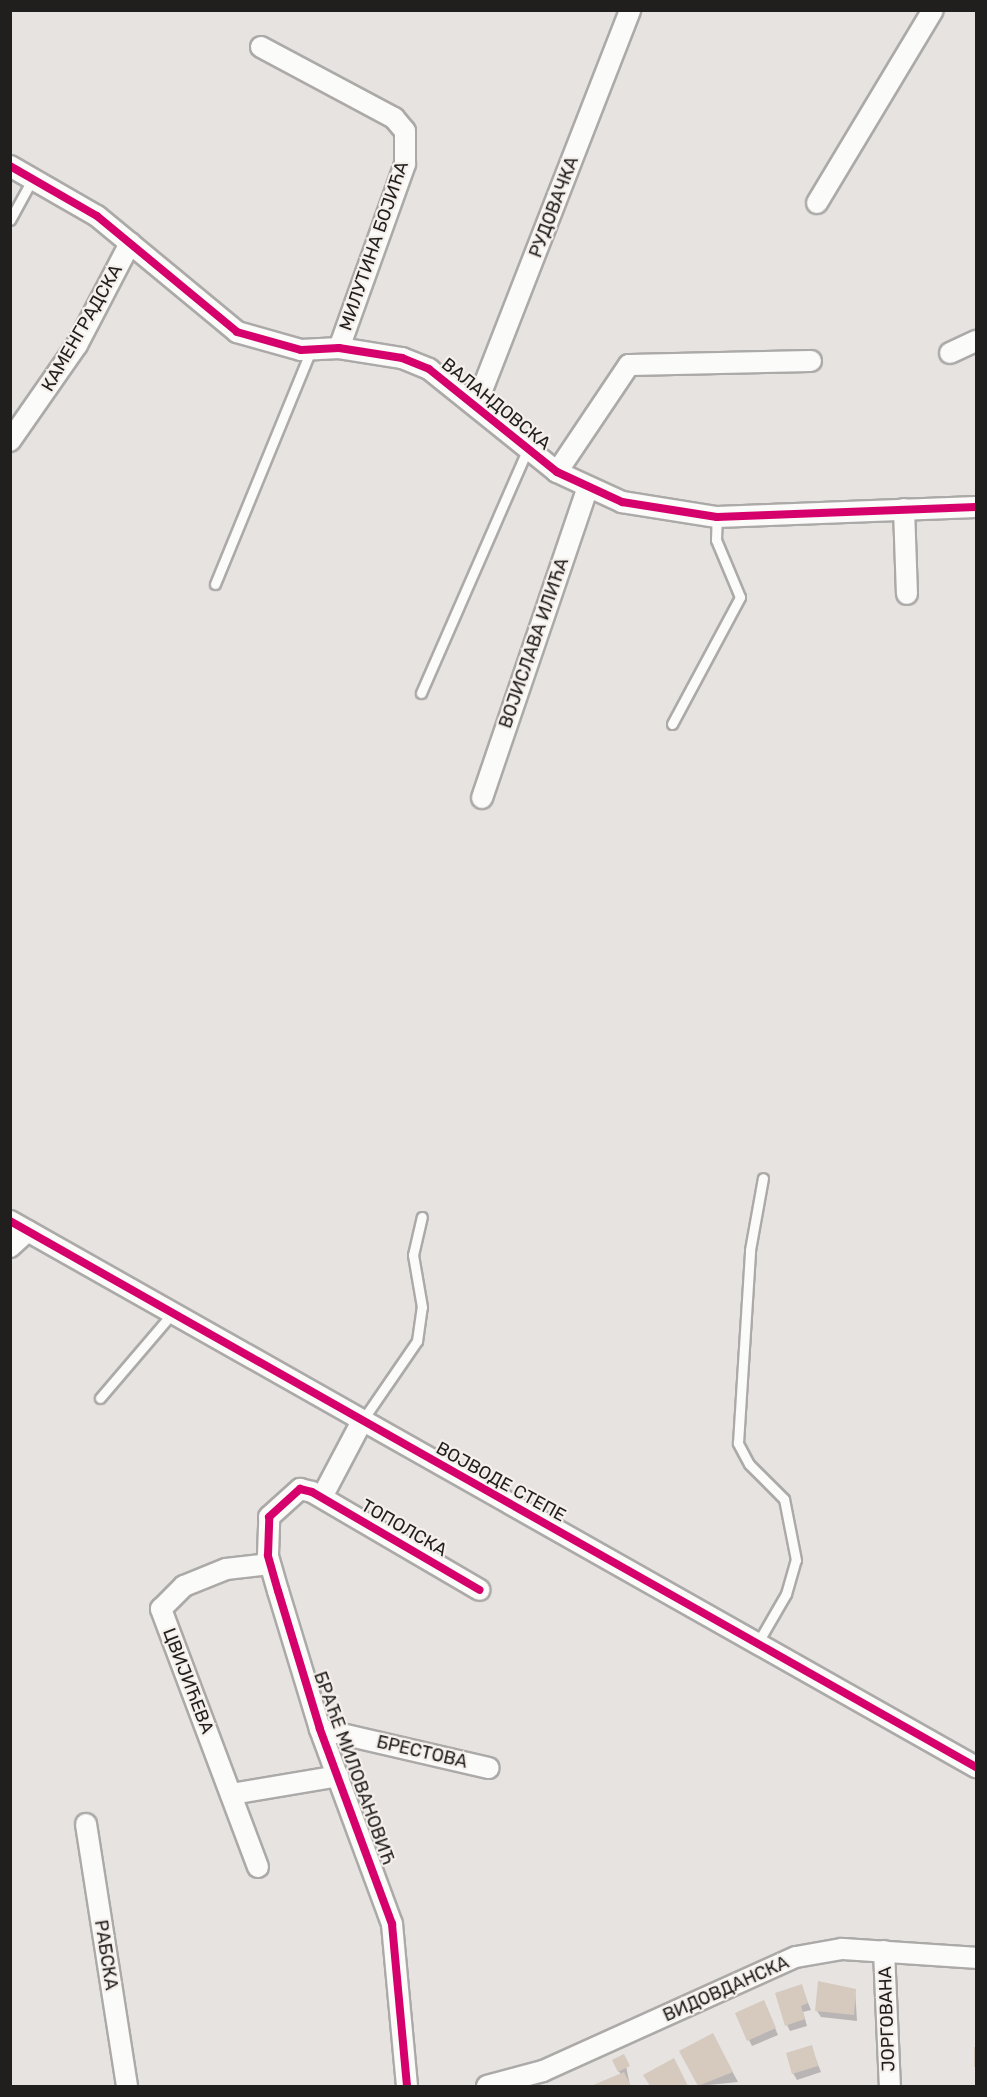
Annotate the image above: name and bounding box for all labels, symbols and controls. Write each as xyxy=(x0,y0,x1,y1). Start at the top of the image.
street label: РУДОВАЧКА xyxy=(525,153,583,261)
street label: МИЛУТИНА БОЈИЋА xyxy=(335,158,413,334)
street label: КАМЕНГРАДСКА xyxy=(37,261,127,395)
street label: ВАЛАНДОВСКА xyxy=(437,353,555,455)
street label: ВОЈИСЛАВА ИЛИЋА xyxy=(495,555,573,731)
street label: ВОЈВОДЕ СТЕПЕ xyxy=(432,1437,570,1527)
street label: ТОПОЛСКА xyxy=(357,1495,451,1561)
street label: ЦВИЈИЋЕВА xyxy=(158,1625,218,1737)
street label: БРАЋЕ МИЛОВАНОВИЋ xyxy=(309,1669,399,1867)
street label: БРЕСТОВА xyxy=(374,1731,470,1773)
street label: РАБСКА xyxy=(90,1918,122,1992)
street label: ВИДОВДАНСКА xyxy=(660,1952,792,2026)
street label: ЈОРГОВАНА xyxy=(874,1966,900,2072)

